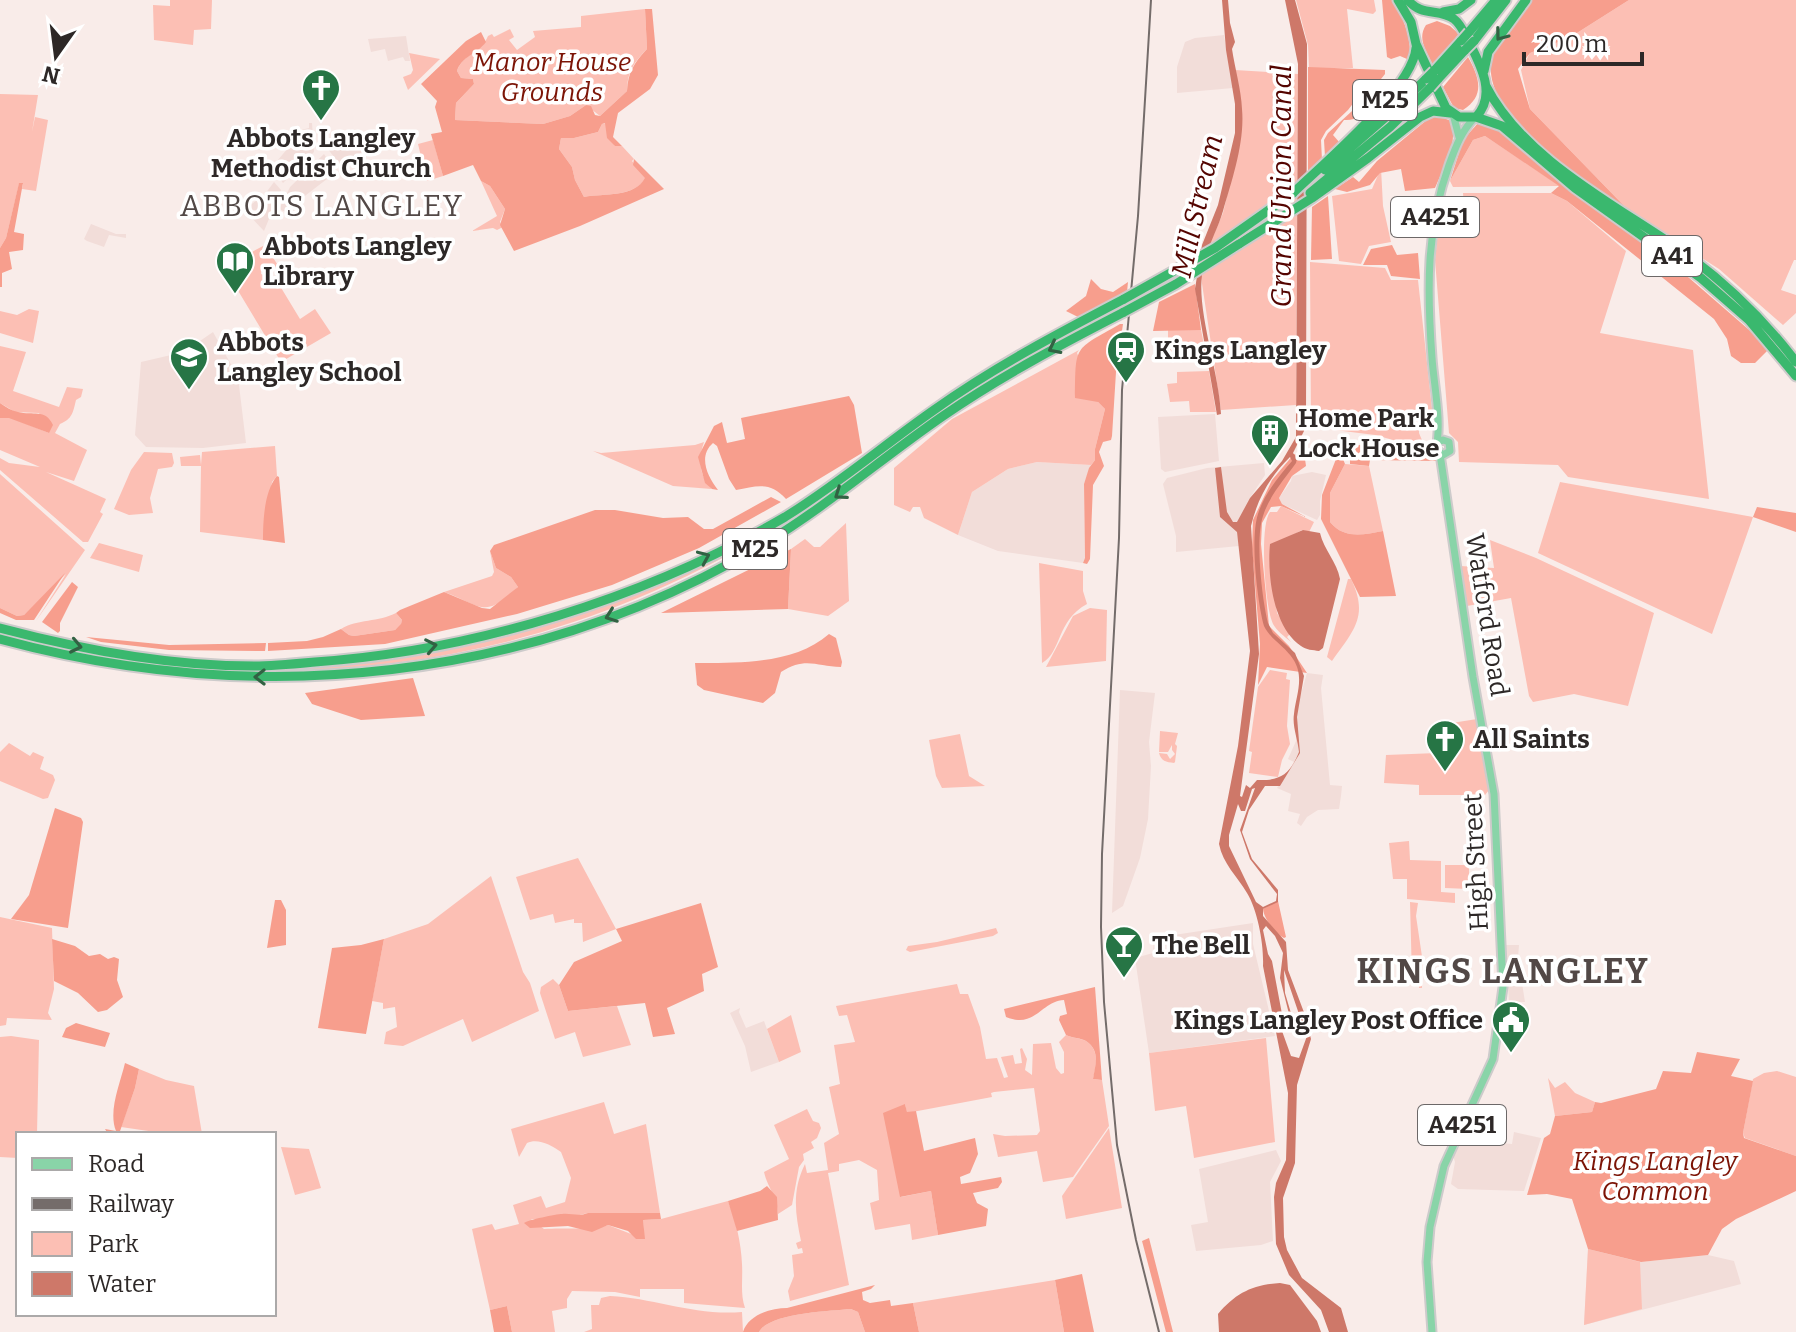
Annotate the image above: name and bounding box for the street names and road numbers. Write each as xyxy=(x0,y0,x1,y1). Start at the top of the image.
road number: M25 xyxy=(1353,80,1417,120)
road number: A4251 xyxy=(1391,197,1479,237)
road number: A41 xyxy=(1642,236,1702,276)
road number: M25 xyxy=(723,529,787,569)
street label: Watford Road xyxy=(1459,531,1515,699)
street label: High Street xyxy=(1457,792,1495,931)
road number: A4251 xyxy=(1418,1105,1506,1145)

